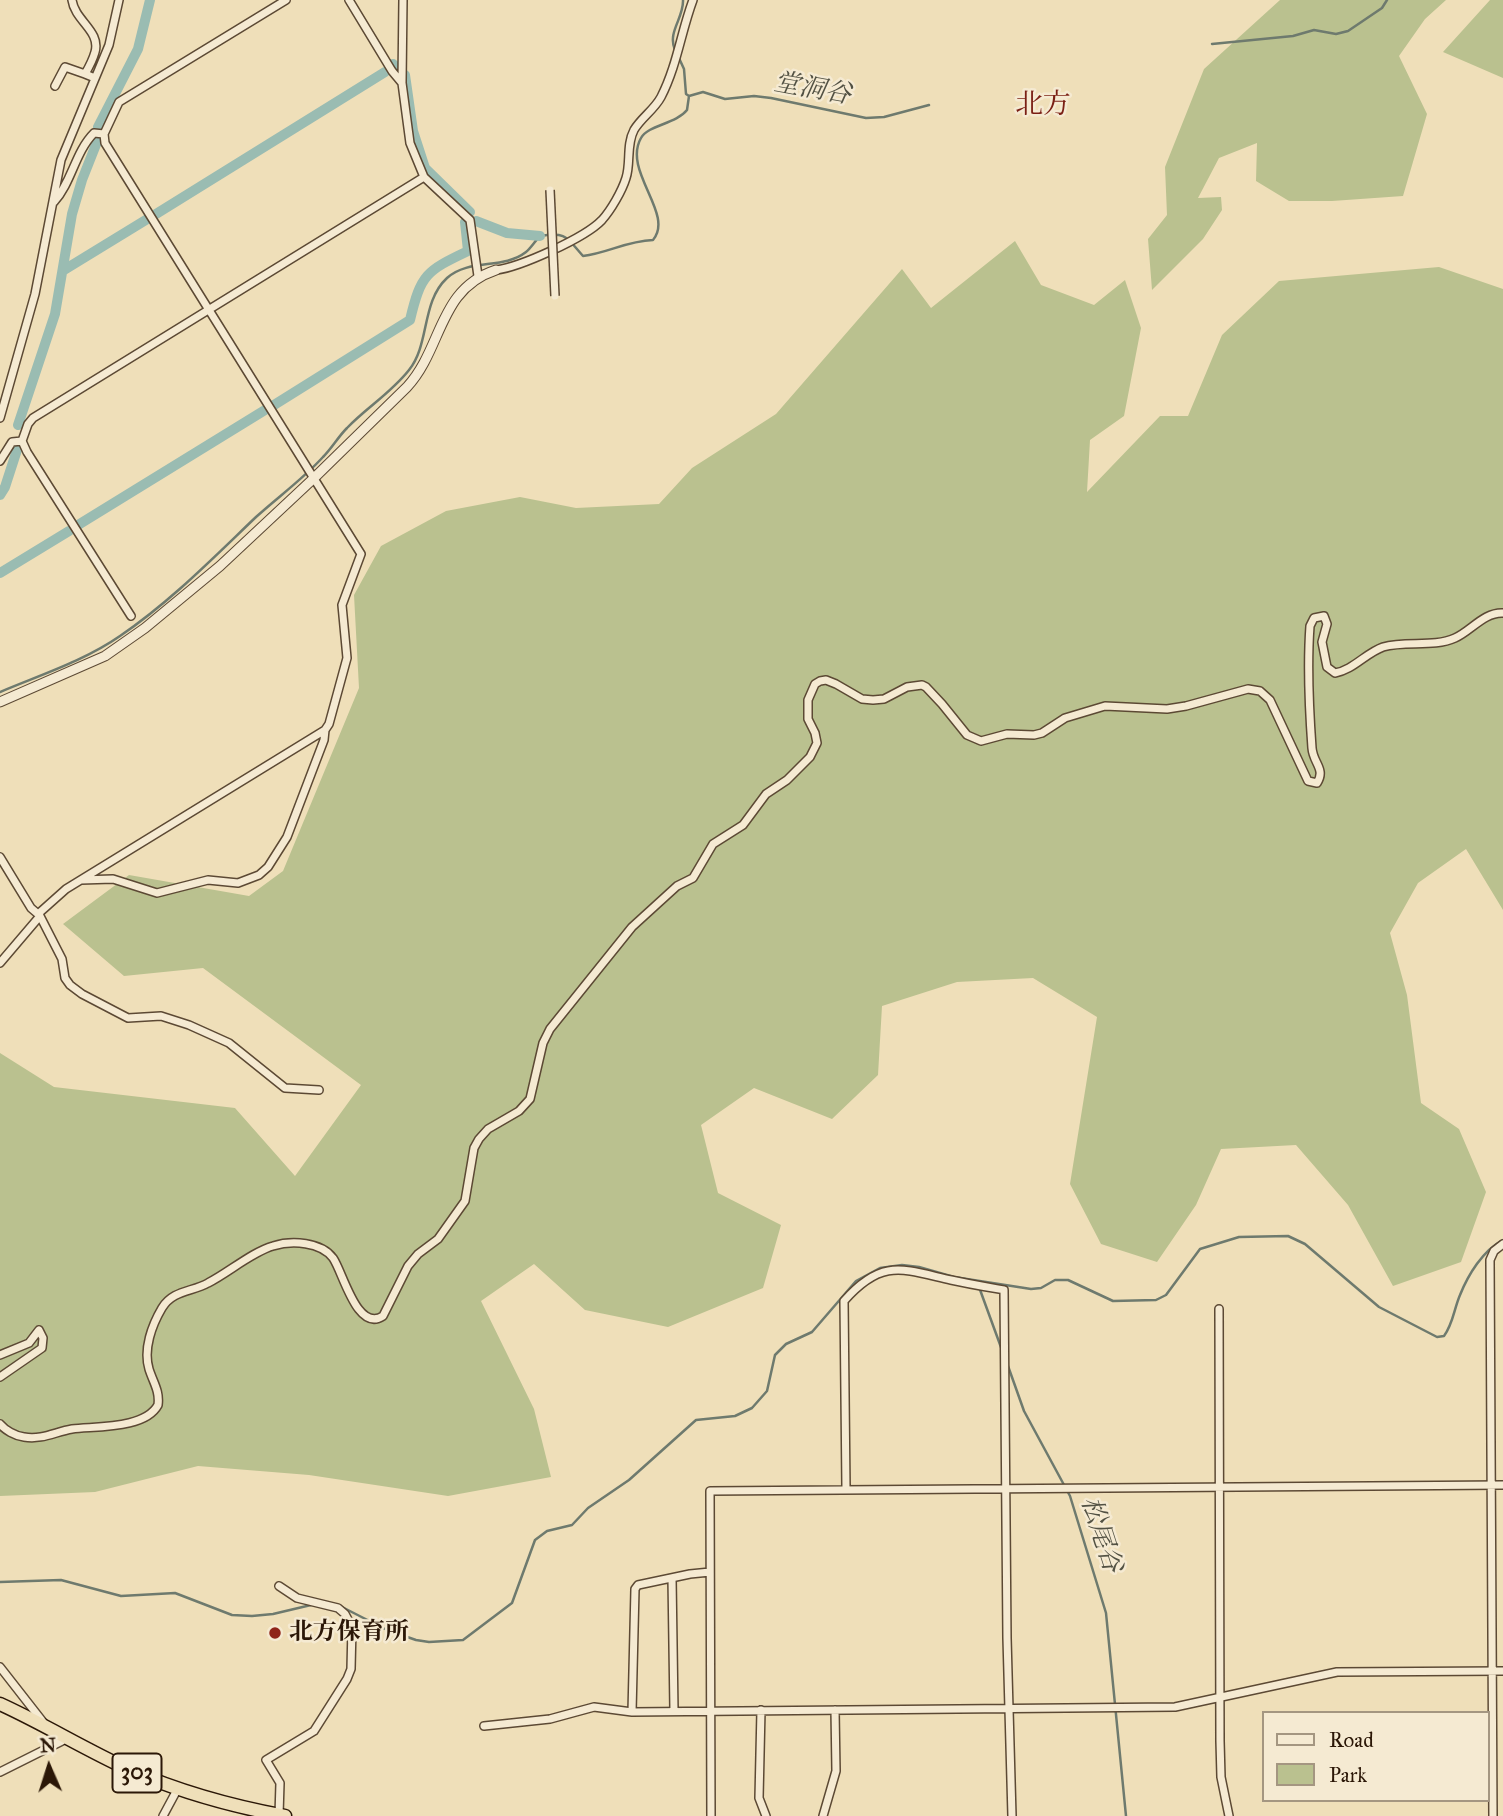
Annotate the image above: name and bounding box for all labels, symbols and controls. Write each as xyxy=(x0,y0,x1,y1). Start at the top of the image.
water label: 堂洞谷 xyxy=(771,68,853,112)
district label: 北方 xyxy=(1015,89,1071,123)
water label: 松尾谷 xyxy=(1073,1493,1127,1577)
place label: 北方保育所 xyxy=(289,1619,409,1647)
marker: 北方保育所 xyxy=(267,1625,283,1641)
legend xyxy=(1262,1711,1489,1802)
text: Road xyxy=(1329,1727,1374,1753)
north arrow xyxy=(14,1732,84,1802)
text: N xyxy=(39,1734,57,1757)
road number: 303 xyxy=(113,1754,162,1792)
text: Park xyxy=(1329,1762,1367,1788)

